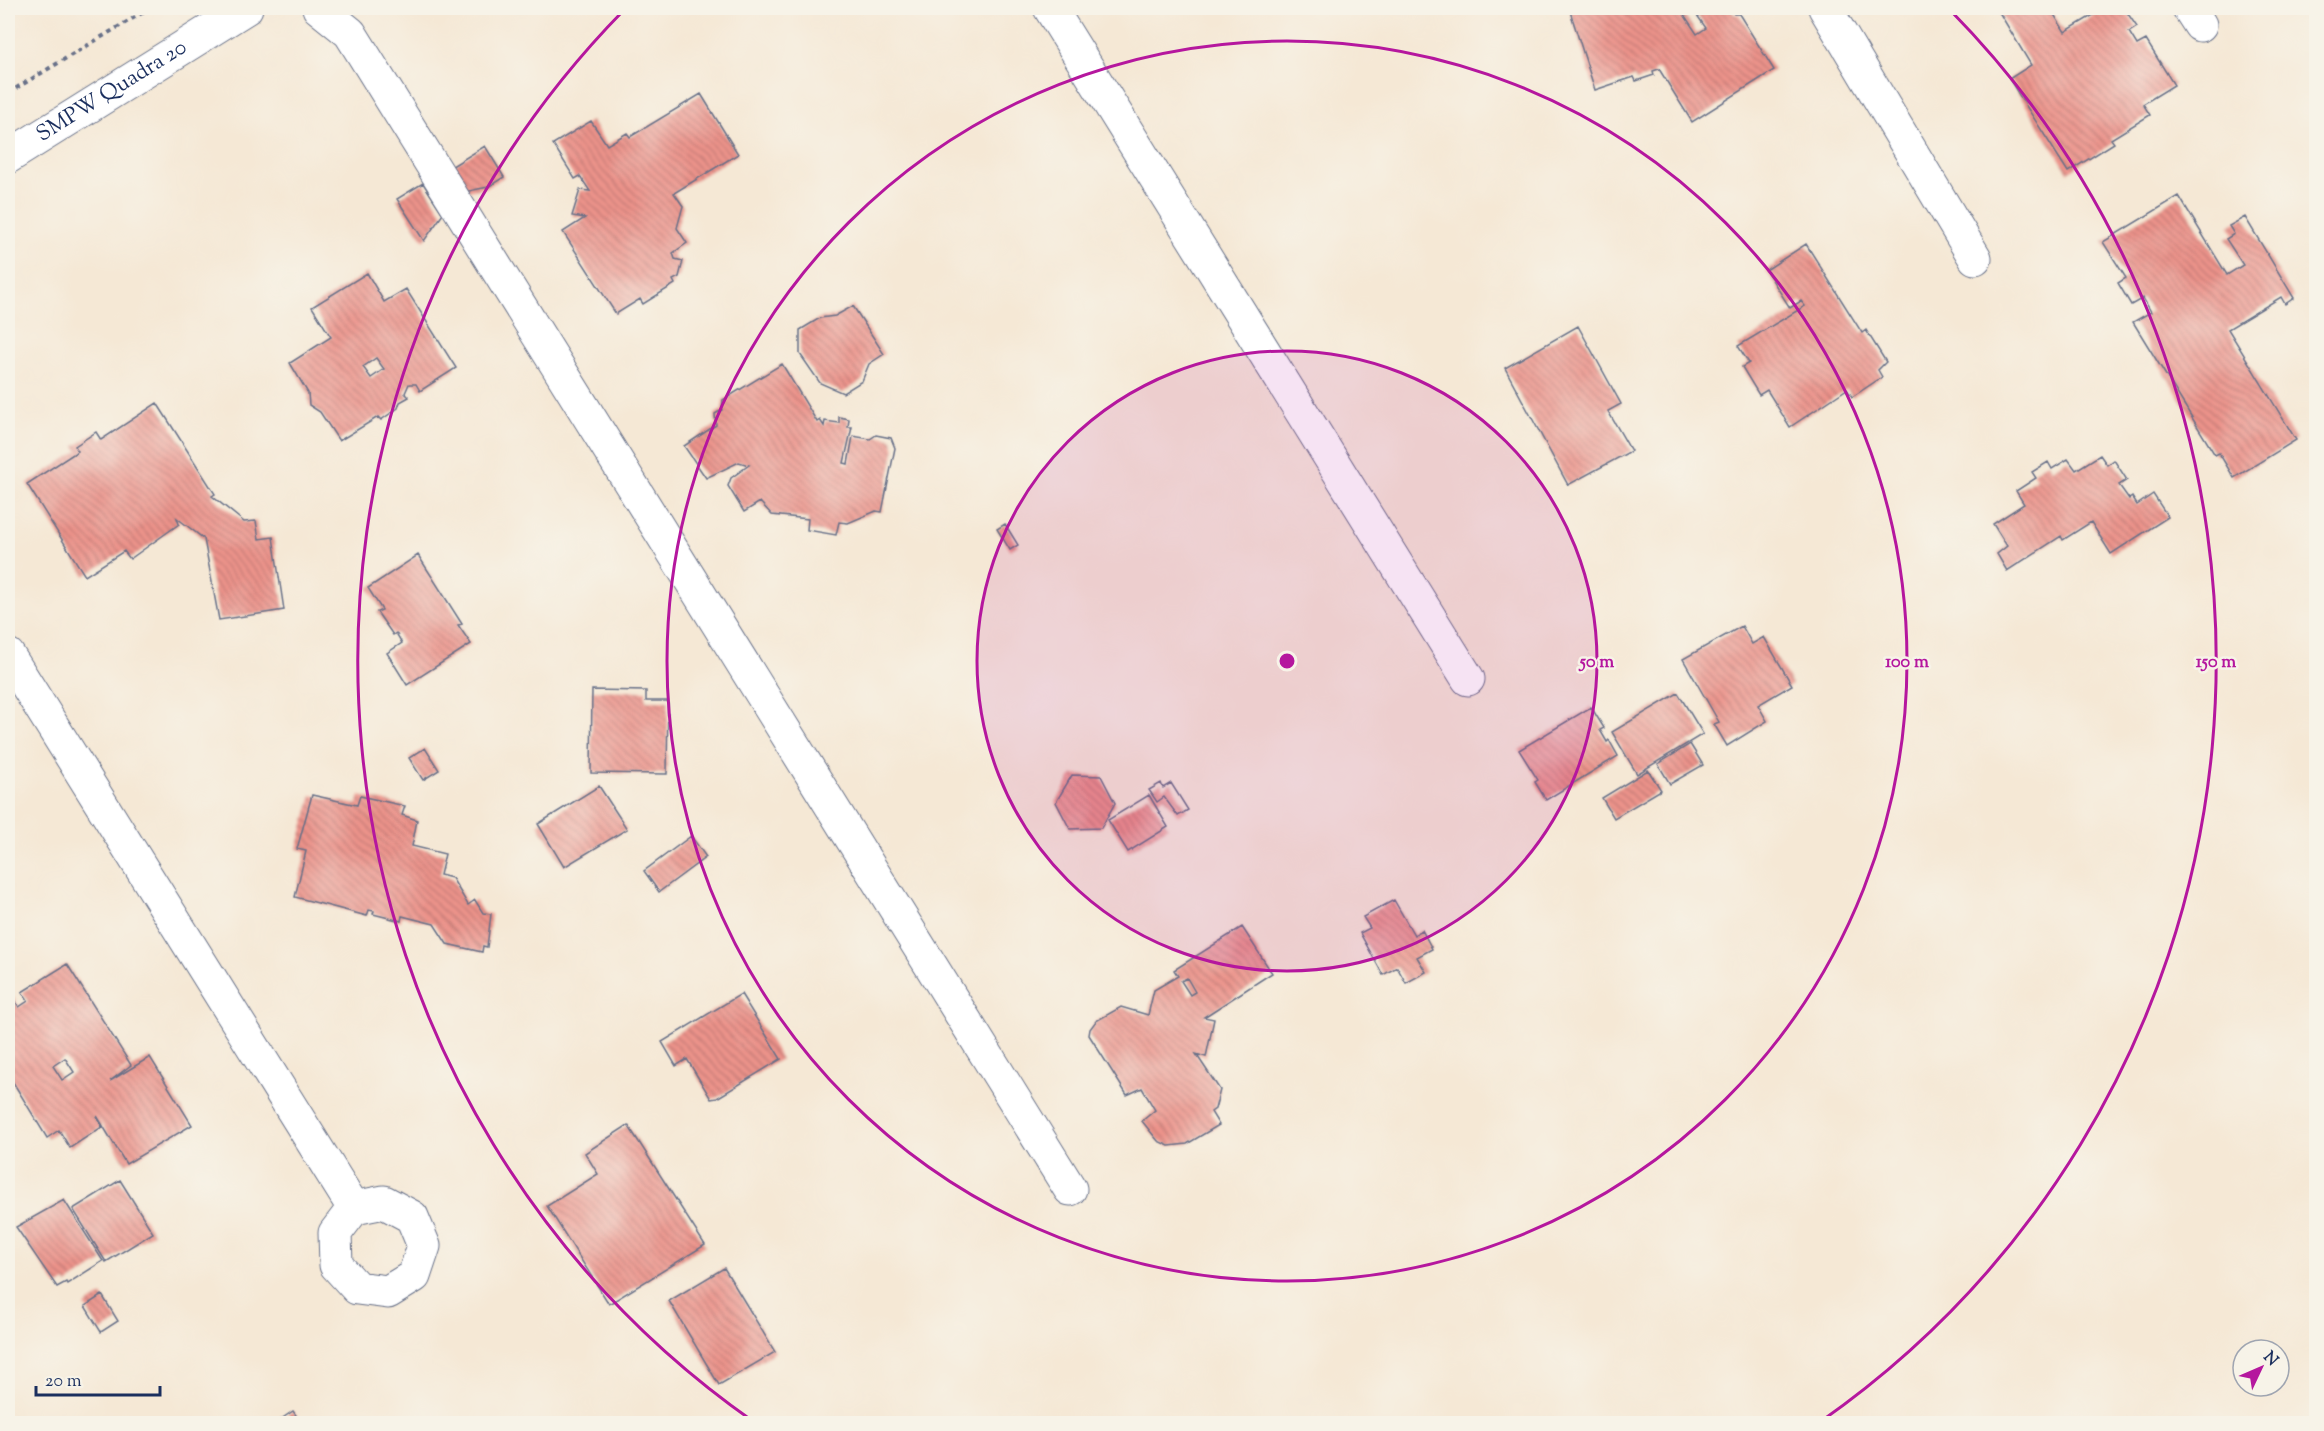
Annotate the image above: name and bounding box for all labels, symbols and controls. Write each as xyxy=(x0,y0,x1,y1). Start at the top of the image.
street label: SMPW Quadra 20 xyxy=(31,32,194,151)
text: 50 m xyxy=(1578,650,1614,676)
text: 100 m xyxy=(1885,650,1929,676)
text: 150 m xyxy=(2196,650,2236,676)
centre of rings xyxy=(1277,651,1297,671)
north arrow xyxy=(2231,1338,2291,1398)
text: N xyxy=(2257,1347,2283,1372)
scale bar xyxy=(36,1359,160,1397)
text: 20 m xyxy=(45,1369,82,1395)

